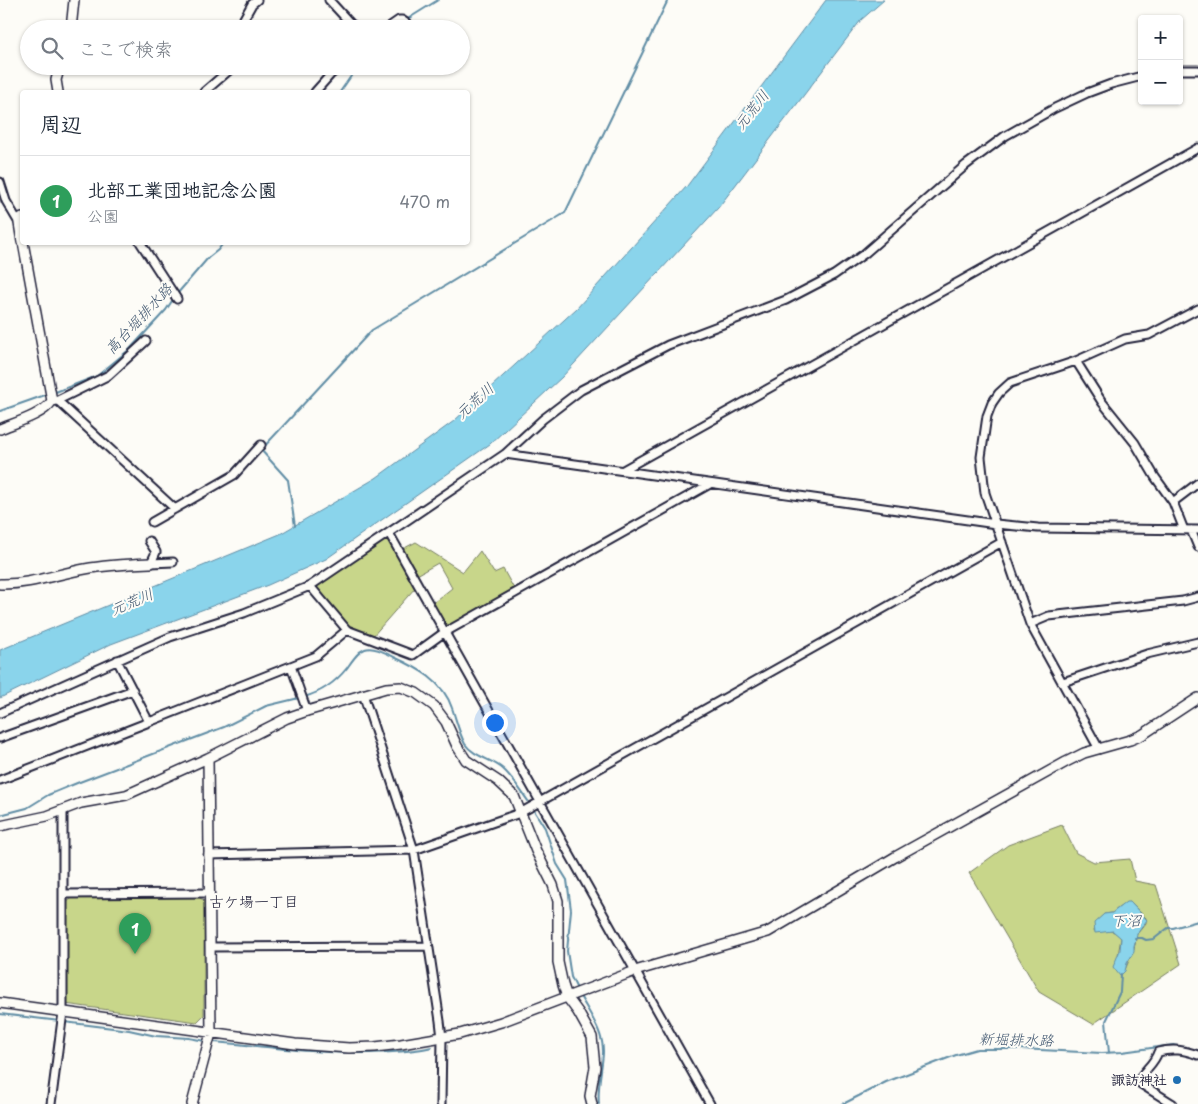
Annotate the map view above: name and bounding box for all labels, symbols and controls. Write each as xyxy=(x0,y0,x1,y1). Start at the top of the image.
map controls xyxy=(1138,15,1183,105)
button: + xyxy=(1138,15,1183,60)
search box xyxy=(20,20,470,75)
icon: search xyxy=(38,34,66,62)
text: ここで検索 xyxy=(78,34,173,62)
button: − xyxy=(1138,60,1183,105)
water label: 元荒川 xyxy=(728,84,774,134)
text: 周辺 xyxy=(40,107,82,139)
text: 北部工業団地記念公園 xyxy=(87,175,277,203)
text: 1 xyxy=(52,189,60,213)
text: 470 m xyxy=(400,189,450,213)
text: 公園 xyxy=(87,203,119,227)
water label: 高台堀排水路 xyxy=(99,276,178,359)
water label: 元荒川 xyxy=(450,376,498,423)
water label: 元荒川 xyxy=(106,581,157,620)
your location xyxy=(482,710,508,736)
district label: 古ケ場一丁目 xyxy=(209,889,299,912)
water label: 下沼 xyxy=(1111,908,1143,931)
pin: 1 xyxy=(119,913,151,954)
water label: 新堀排水路 xyxy=(978,1026,1055,1051)
place label: 諏訪神社 xyxy=(1111,1069,1167,1090)
marker: 諏訪神社 xyxy=(1171,1074,1183,1086)

